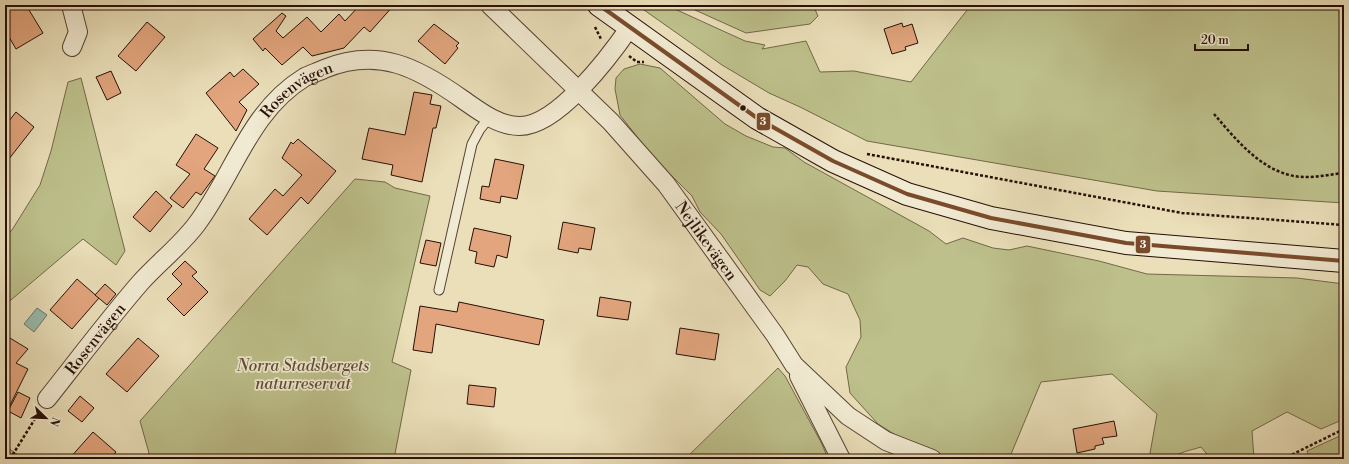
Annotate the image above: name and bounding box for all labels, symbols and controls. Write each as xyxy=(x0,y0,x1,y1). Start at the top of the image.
scale bar xyxy=(1195,26,1248,52)
text: 20 m xyxy=(1201,33,1229,48)
street label: Rosenvägen xyxy=(256,57,336,122)
unlabelled marker xyxy=(738,103,748,113)
line badge: 3 xyxy=(756,112,771,131)
text: 3 xyxy=(760,115,767,129)
street label: Nejlikevägen xyxy=(671,198,742,285)
line badge: 3 xyxy=(1135,235,1151,254)
text: 3 xyxy=(1140,238,1147,252)
street label: Rosenvägen xyxy=(61,299,130,379)
park label: Norra Stadsbergets naturreservat xyxy=(236,356,369,394)
north arrow xyxy=(26,398,66,438)
text: N xyxy=(46,415,62,429)

